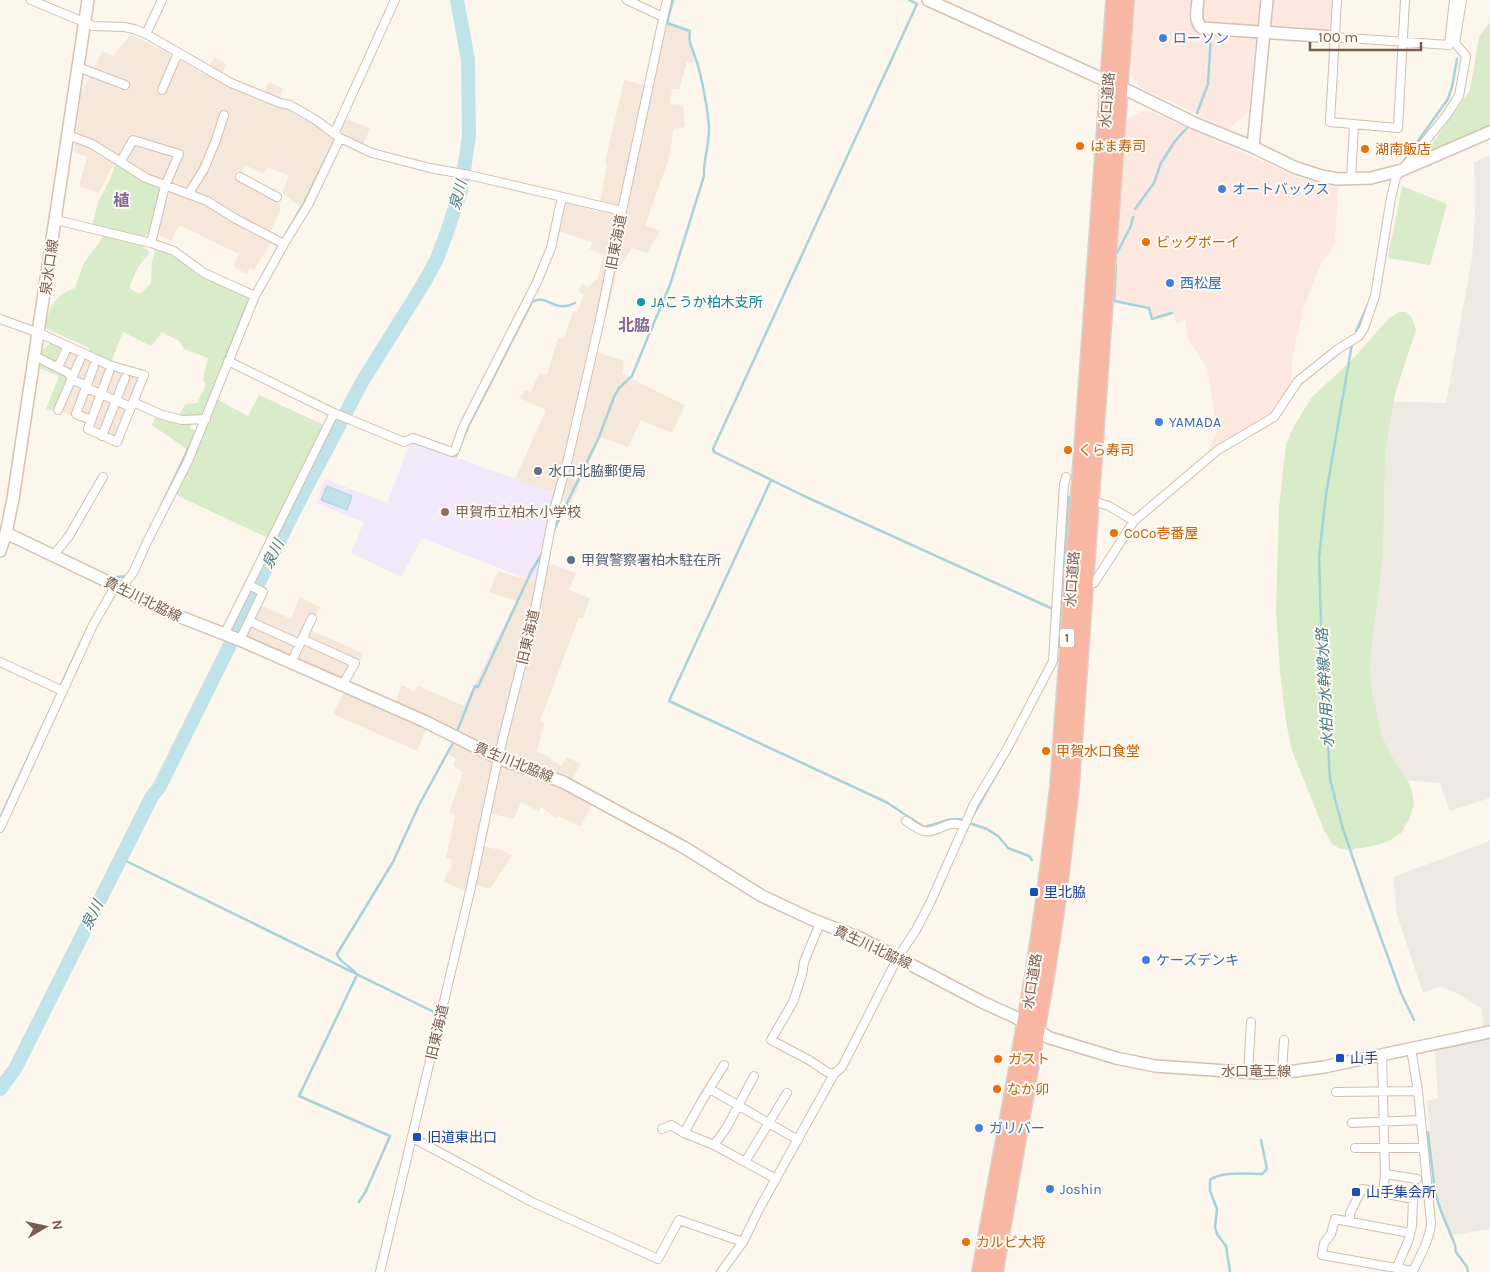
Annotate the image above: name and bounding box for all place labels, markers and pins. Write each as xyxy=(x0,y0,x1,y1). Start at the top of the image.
place label: ローソン xyxy=(1173,30,1229,47)
marker: ローソン xyxy=(1157,32,1169,44)
place label: はま寿司 xyxy=(1090,138,1146,155)
marker: はま寿司 xyxy=(1074,140,1086,152)
place label: 湖南飯店 xyxy=(1375,141,1431,158)
marker: 湖南飯店 xyxy=(1359,143,1371,155)
place label: オートバックス xyxy=(1232,181,1330,198)
marker: オートバックス xyxy=(1216,183,1228,195)
place label: ビッグボーイ xyxy=(1156,234,1240,251)
marker: ビッグボーイ xyxy=(1140,236,1152,248)
place label: 西松屋 xyxy=(1180,275,1222,292)
marker: 西松屋 xyxy=(1164,277,1176,289)
place label: JAこうか柏木支所 xyxy=(651,294,763,311)
marker: JAこうか柏木支所 xyxy=(635,296,647,308)
place label: YAMADA xyxy=(1169,414,1221,431)
marker: YAMADA xyxy=(1153,416,1165,428)
place label: くら寿司 xyxy=(1078,442,1134,459)
marker: くら寿司 xyxy=(1062,444,1074,456)
place label: 水口北脇郵便局 xyxy=(548,463,646,480)
marker: 水口北脇郵便局 xyxy=(532,465,544,477)
place label: 甲賀市立柏木小学校 xyxy=(455,504,581,521)
marker: 甲賀市立柏木小学校 xyxy=(439,506,451,518)
place label: CoCo壱番屋 xyxy=(1124,525,1198,542)
marker: CoCo壱番屋 xyxy=(1108,527,1120,539)
place label: 甲賀警察署柏木駐在所 xyxy=(581,552,721,569)
marker: 甲賀警察署柏木駐在所 xyxy=(565,554,577,566)
place label: 甲賀水口食堂 xyxy=(1056,743,1140,760)
marker: 甲賀水口食堂 xyxy=(1040,745,1052,757)
place label: 里北脇 xyxy=(1044,884,1086,901)
marker: 里北脇 xyxy=(1028,886,1040,898)
place label: ケーズデンキ xyxy=(1156,952,1239,969)
marker: ケーズデンキ xyxy=(1140,954,1152,966)
place label: 山手 xyxy=(1350,1050,1378,1067)
place label: ガスト xyxy=(1008,1051,1050,1068)
marker: 山手 xyxy=(1334,1052,1346,1064)
marker: ガスト xyxy=(992,1053,1004,1065)
place label: なか卯 xyxy=(1007,1081,1049,1098)
marker: なか卯 xyxy=(991,1083,1003,1095)
place label: ガリバー xyxy=(989,1120,1045,1137)
marker: ガリバー xyxy=(973,1122,985,1134)
place label: 旧道東出口 xyxy=(427,1129,497,1146)
marker: 旧道東出口 xyxy=(411,1131,423,1143)
place label: Joshin xyxy=(1060,1181,1102,1198)
marker: Joshin xyxy=(1044,1183,1056,1195)
place label: 山手集会所 xyxy=(1366,1184,1436,1201)
marker: 山手集会所 xyxy=(1350,1186,1362,1198)
place label: カルビ大将 xyxy=(976,1234,1046,1251)
marker: カルビ大将 xyxy=(960,1236,972,1248)

